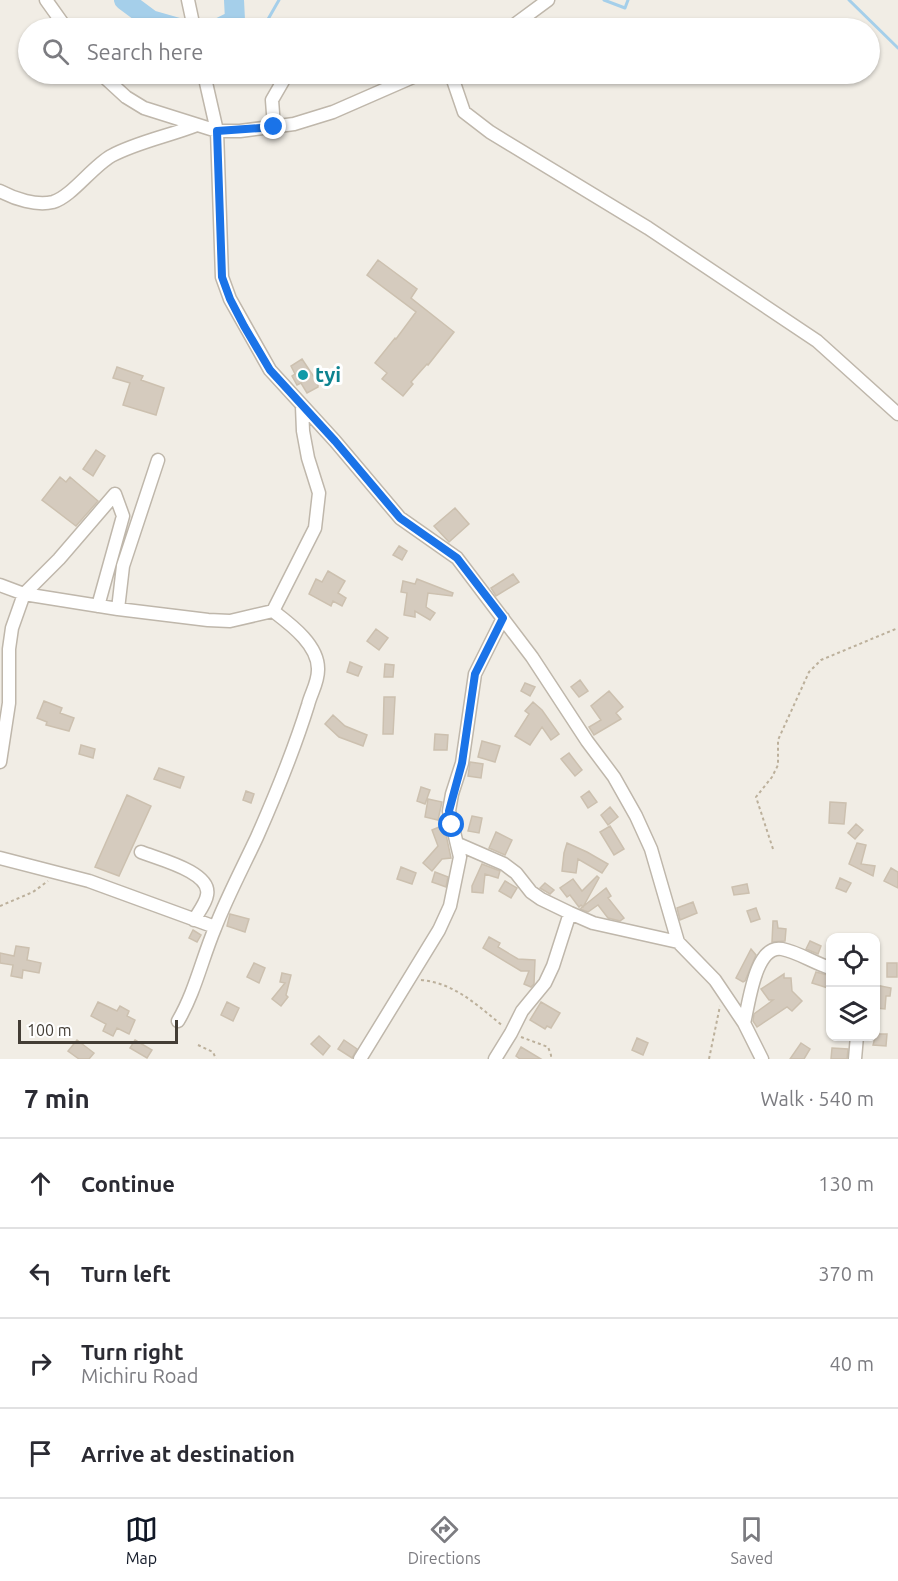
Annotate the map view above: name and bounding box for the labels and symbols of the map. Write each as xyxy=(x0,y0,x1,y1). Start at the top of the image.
route end xyxy=(260,113,286,139)
place label: tyi xyxy=(315,362,341,386)
marker: tyi xyxy=(296,368,310,382)
route start xyxy=(438,811,464,837)
scale bar xyxy=(18,1017,178,1044)

